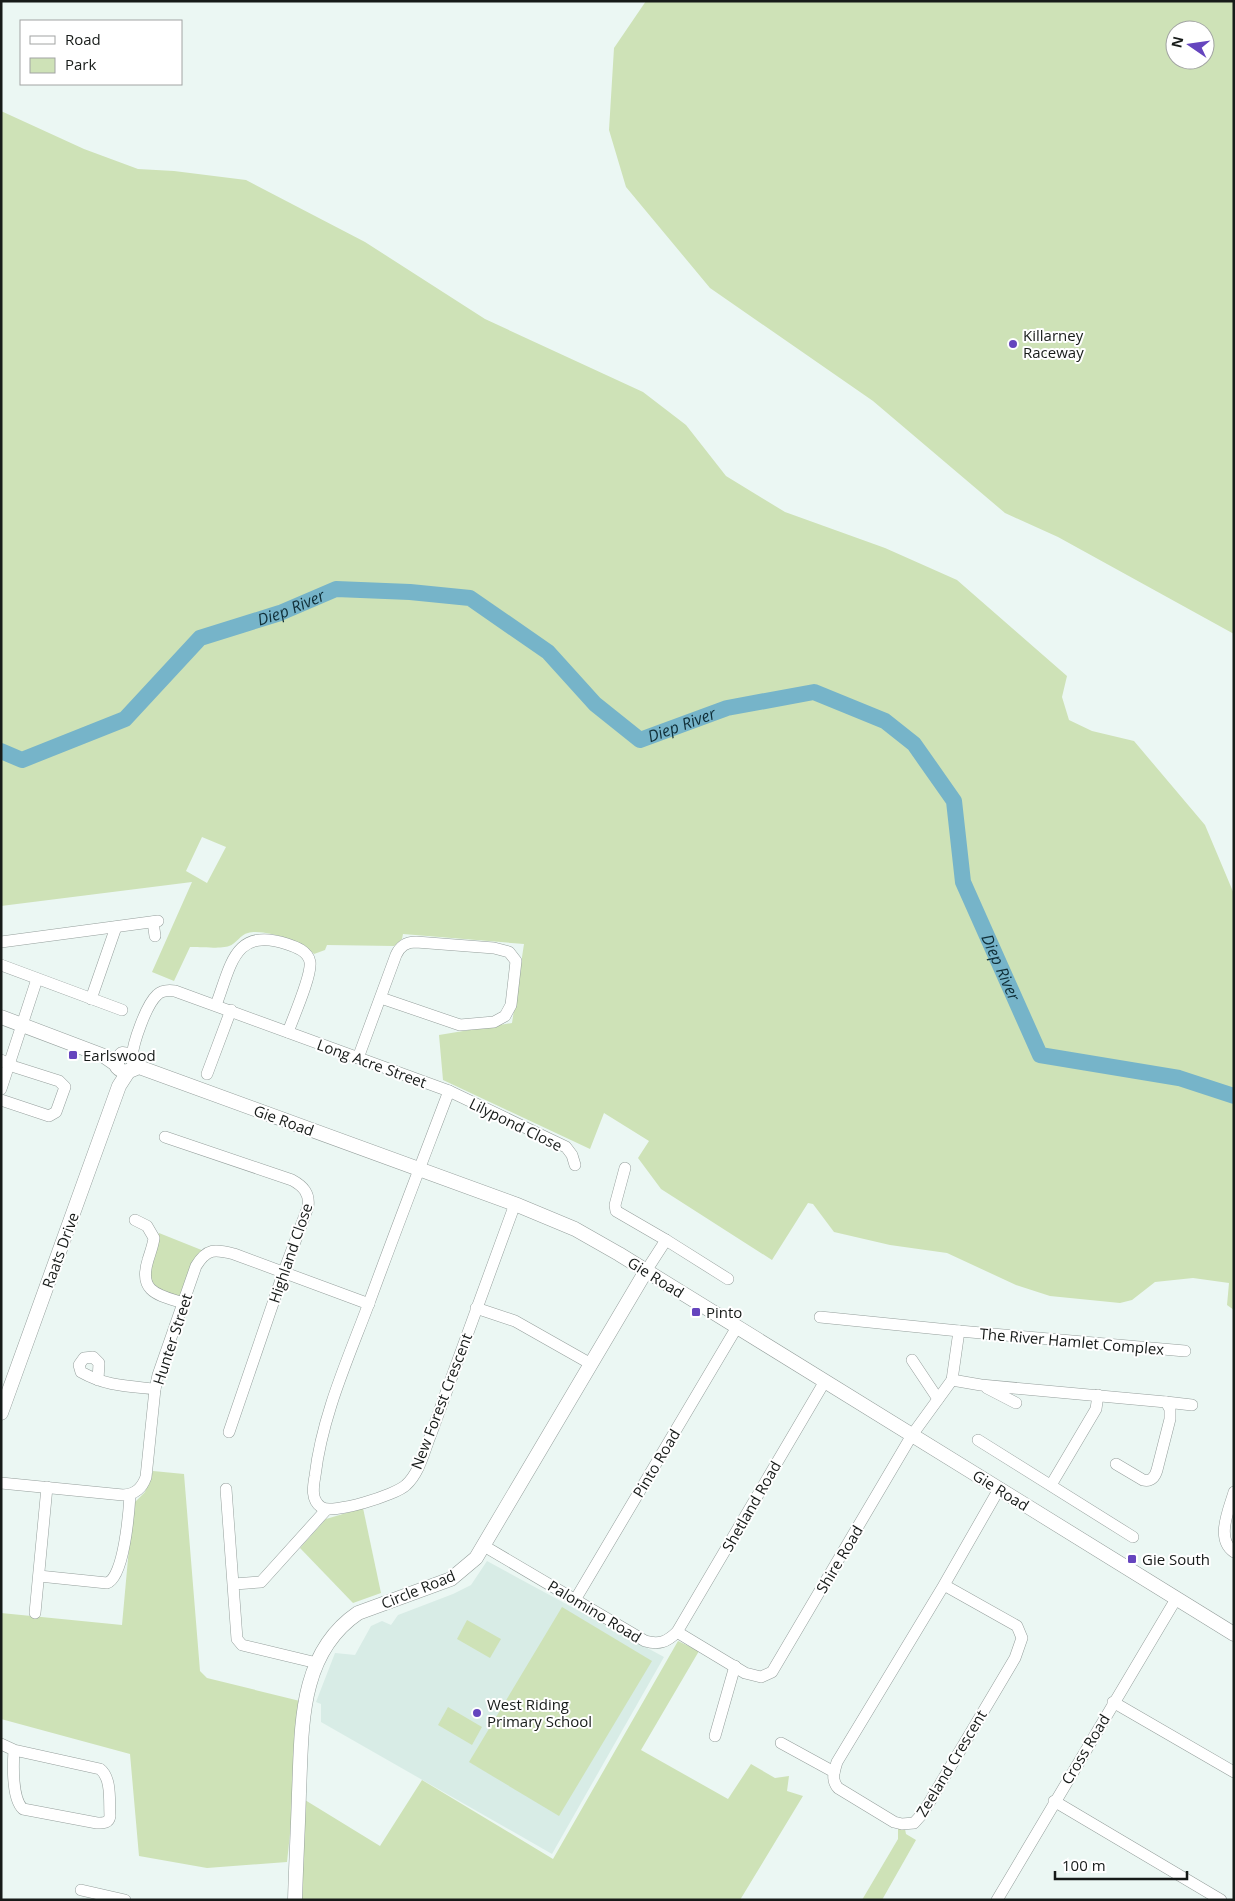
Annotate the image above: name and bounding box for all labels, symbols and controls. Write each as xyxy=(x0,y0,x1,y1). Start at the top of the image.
legend xyxy=(20,20,182,85)
north arrow xyxy=(1165,20,1215,70)
text: Road xyxy=(65,29,101,49)
text: N xyxy=(1166,34,1187,50)
text: Park xyxy=(65,54,96,74)
place label: Killarney Raceway xyxy=(1023,325,1084,362)
marker: Killarney Raceway xyxy=(1007,338,1019,350)
water label: Diep River xyxy=(254,584,329,630)
water label: Diep River xyxy=(644,702,719,747)
water label: Diep River xyxy=(976,930,1026,1005)
street label: Long Acre Street xyxy=(314,1034,430,1092)
place label: Earlswood xyxy=(83,1045,156,1065)
marker: Earlswood xyxy=(67,1049,79,1061)
street label: Lilypond Close xyxy=(466,1093,566,1155)
street label: Gie Road xyxy=(251,1100,317,1140)
street label: Highland Close xyxy=(264,1200,316,1306)
street label: Raats Drive xyxy=(37,1209,83,1291)
street label: Gie Road xyxy=(624,1252,688,1302)
street label: Hunter Street xyxy=(148,1291,196,1387)
place label: Pinto xyxy=(706,1302,742,1322)
marker: Pinto xyxy=(690,1306,702,1318)
street label: The River Hamlet Complex xyxy=(979,1323,1165,1359)
street label: New Forest Crescent xyxy=(406,1330,476,1472)
street label: Pinto Road xyxy=(628,1425,684,1501)
street label: Shetland Road xyxy=(717,1457,785,1555)
street label: Gie Road xyxy=(969,1465,1033,1515)
street label: Shire Road xyxy=(811,1522,867,1596)
place label: Gie South xyxy=(1142,1549,1210,1569)
marker: Gie South xyxy=(1126,1553,1138,1565)
street label: Circle Road xyxy=(378,1565,458,1613)
street label: Palomino Road xyxy=(545,1575,645,1647)
place label: West Riding Primary School xyxy=(487,1694,592,1731)
street label: Zeeland Crescent xyxy=(911,1706,991,1820)
marker: West Riding Primary School xyxy=(471,1707,483,1719)
street label: Cross Road xyxy=(1056,1710,1114,1788)
scale bar xyxy=(1055,1848,1188,1880)
text: 100 m xyxy=(1062,1855,1106,1875)

